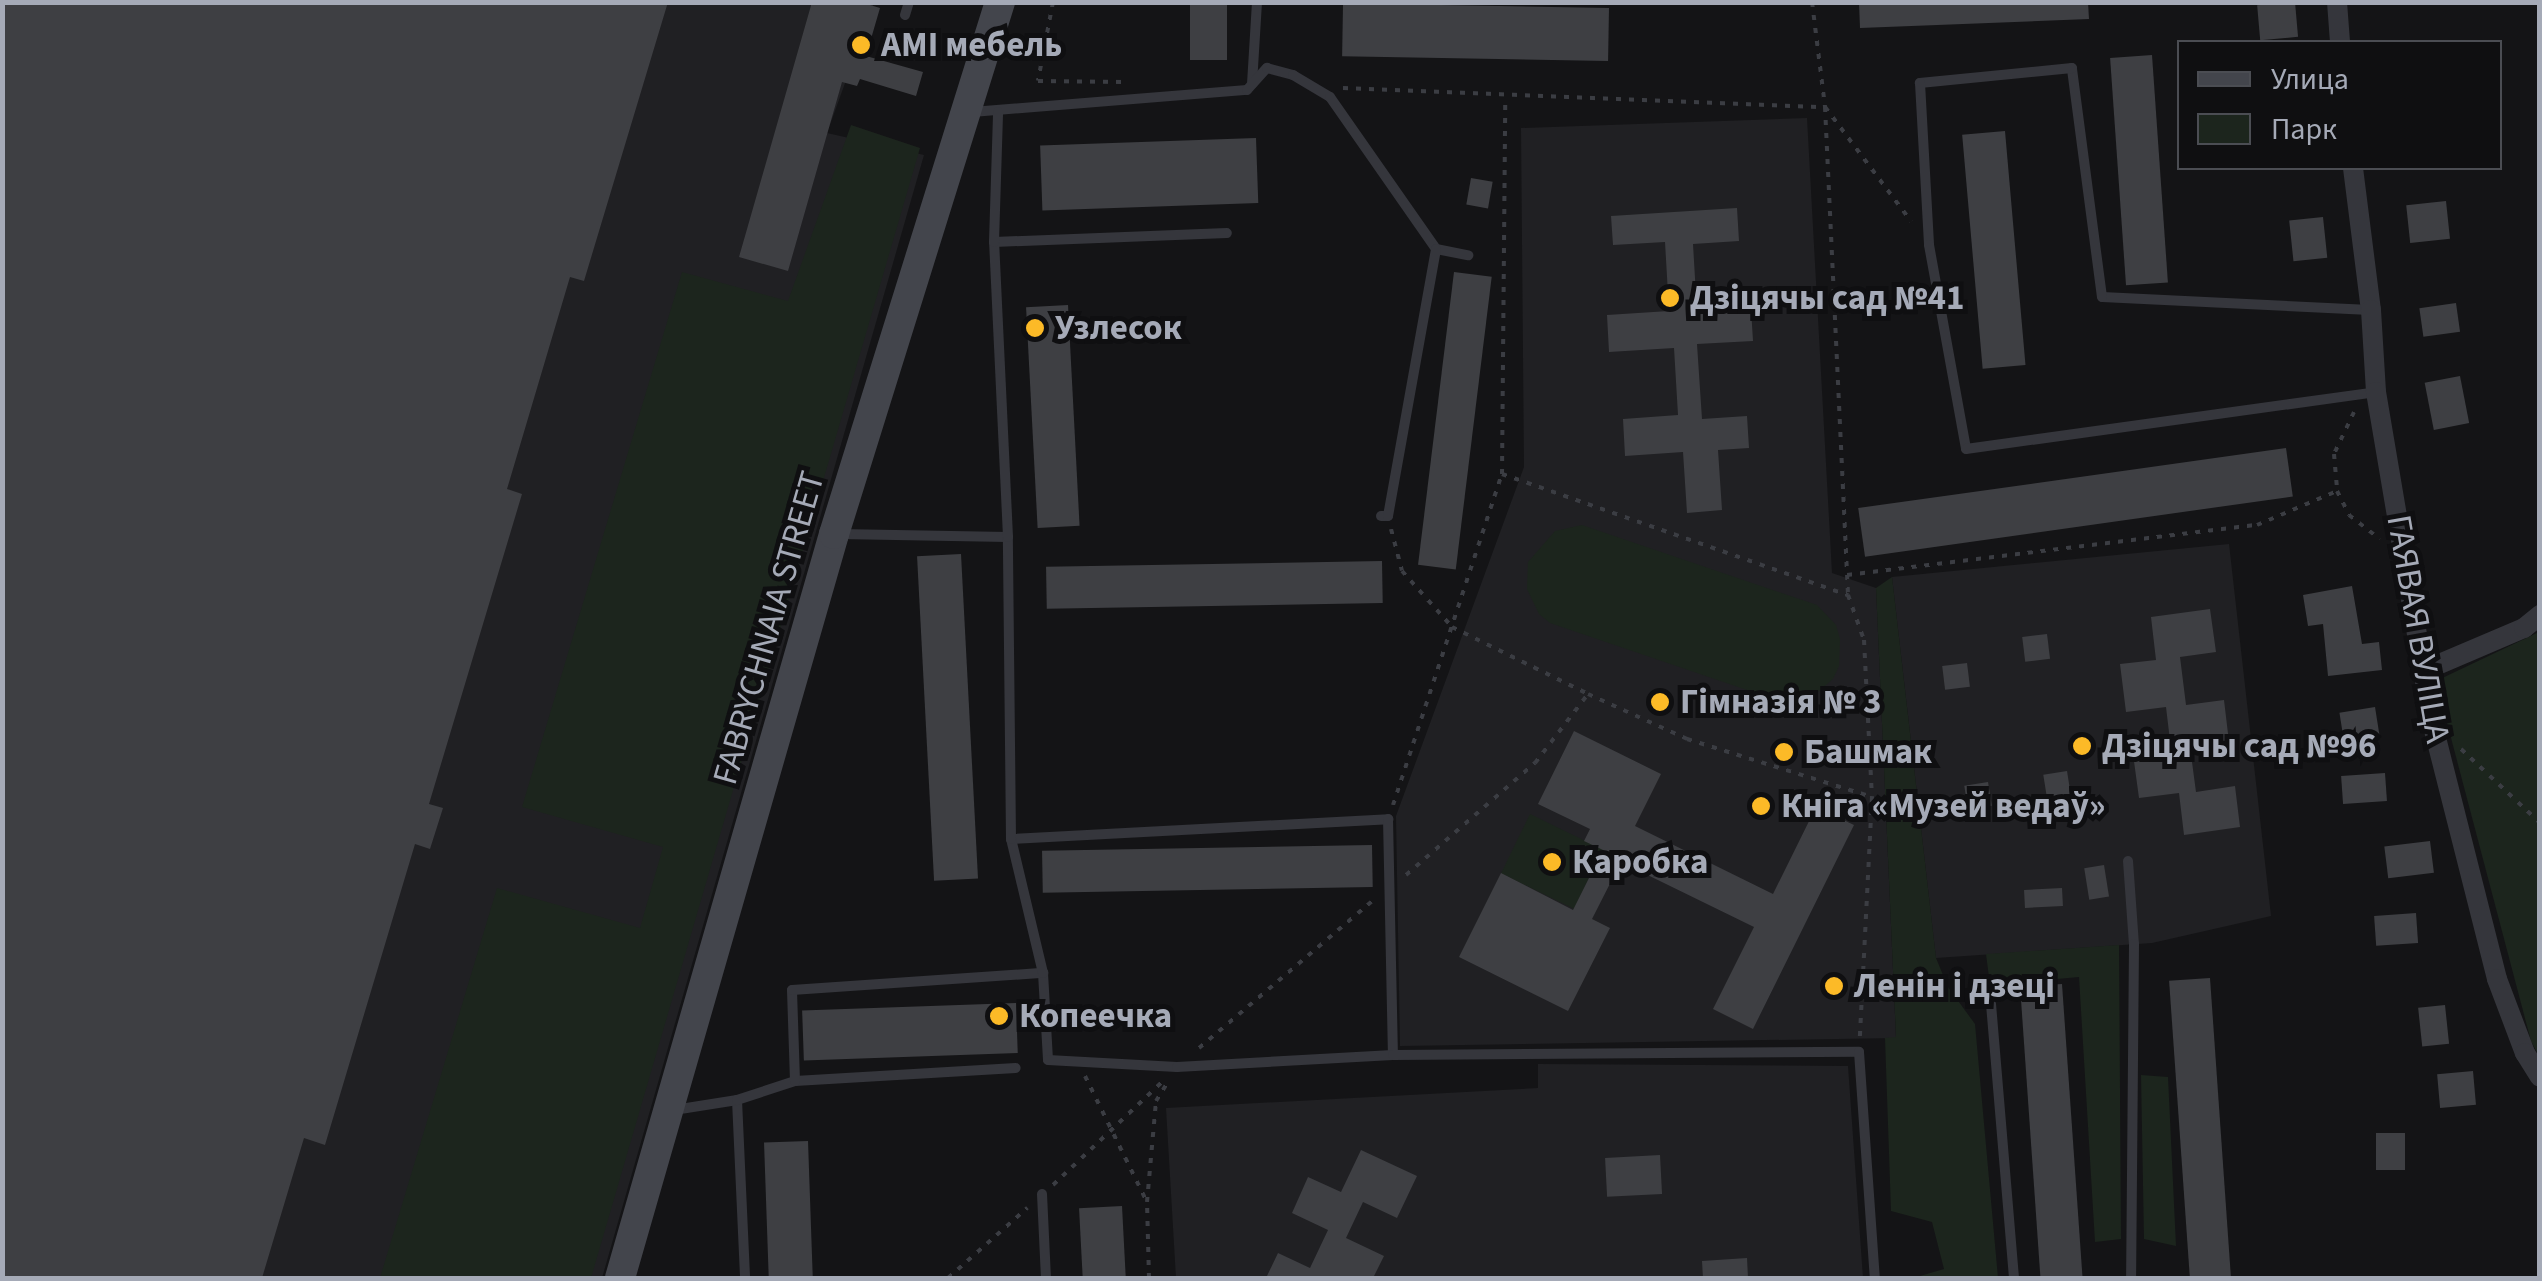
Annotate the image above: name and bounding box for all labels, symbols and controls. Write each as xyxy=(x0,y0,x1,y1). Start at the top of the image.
place label: AMI мебель xyxy=(881,24,1062,66)
marker: AMI мебель xyxy=(850,34,872,56)
legend xyxy=(2177,40,2502,170)
text: Улица xyxy=(2271,58,2349,101)
text: Парк xyxy=(2271,108,2337,151)
place label: Дзіцячы сад №41 xyxy=(1690,277,1965,319)
marker: Дзіцячы сад №41 xyxy=(1659,287,1681,309)
place label: Узлесок xyxy=(1055,307,1182,349)
marker: Узлесок xyxy=(1024,317,1046,339)
street label: FABRYCHNAIA STREET xyxy=(704,467,834,789)
street label: ГАЯВАЯ ВУЛІЦА xyxy=(2377,512,2459,746)
place label: Гімназія № 3 xyxy=(1680,681,1882,723)
marker: Гімназія № 3 xyxy=(1649,691,1671,713)
place label: Дзіцячы сад №96 xyxy=(2102,725,2377,767)
place label: Башмак xyxy=(1804,731,1932,773)
marker: Дзіцячы сад №96 xyxy=(2071,735,2093,757)
marker: Башмак xyxy=(1773,741,1795,763)
place label: Кніга «Музей ведаў» xyxy=(1781,785,2106,827)
marker: Кніга «Музей ведаў» xyxy=(1750,795,1772,817)
place label: Каробка xyxy=(1572,841,1708,883)
marker: Каробка xyxy=(1541,851,1563,873)
place label: Ленін і дзеці xyxy=(1854,965,2055,1007)
marker: Ленін і дзеці xyxy=(1823,975,1845,997)
place label: Копеечка xyxy=(1019,995,1172,1037)
marker: Копеечка xyxy=(988,1005,1010,1027)

